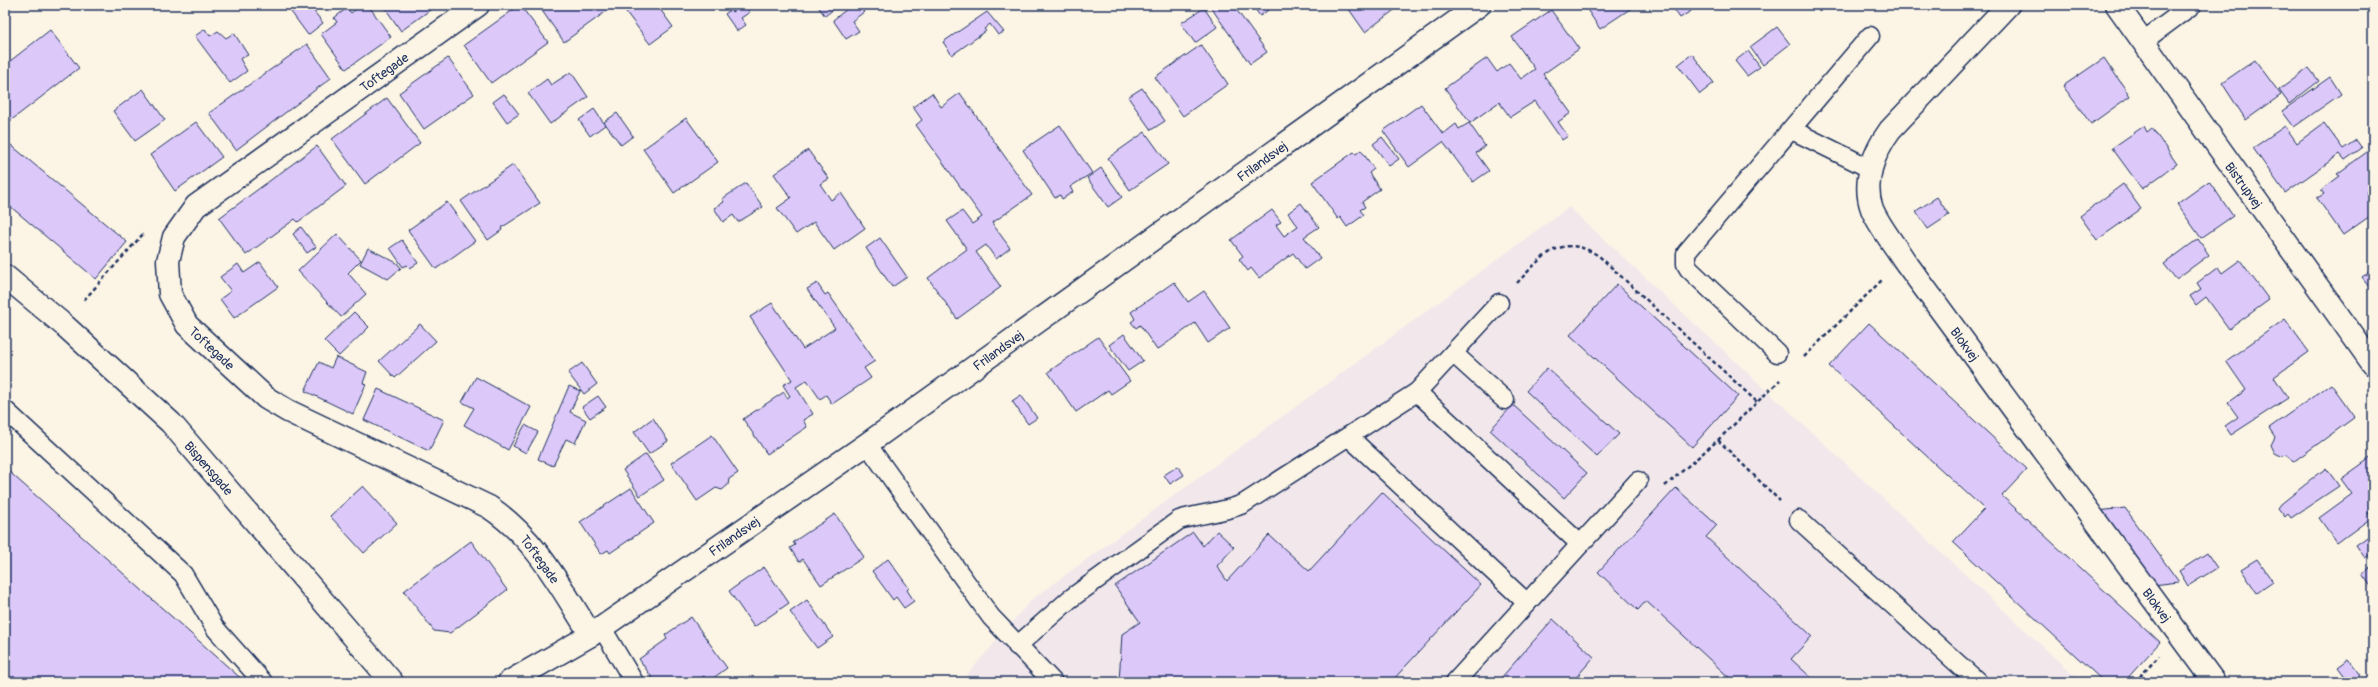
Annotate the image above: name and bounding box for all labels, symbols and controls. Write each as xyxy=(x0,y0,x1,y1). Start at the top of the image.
street label: Toftegade xyxy=(357,50,412,96)
street label: Frilandsvej xyxy=(1234,138,1291,185)
street label: Bistrupvej xyxy=(2221,159,2265,212)
street label: Toftegade xyxy=(185,324,238,374)
street label: Blokvej xyxy=(1947,324,1982,365)
street label: Frilandsvej xyxy=(970,327,1027,374)
street label: Bispensgade xyxy=(181,438,236,499)
street label: Frilandsvej xyxy=(706,514,763,560)
street label: Toftegade xyxy=(516,532,562,587)
street label: Blokvej xyxy=(2139,585,2174,626)

